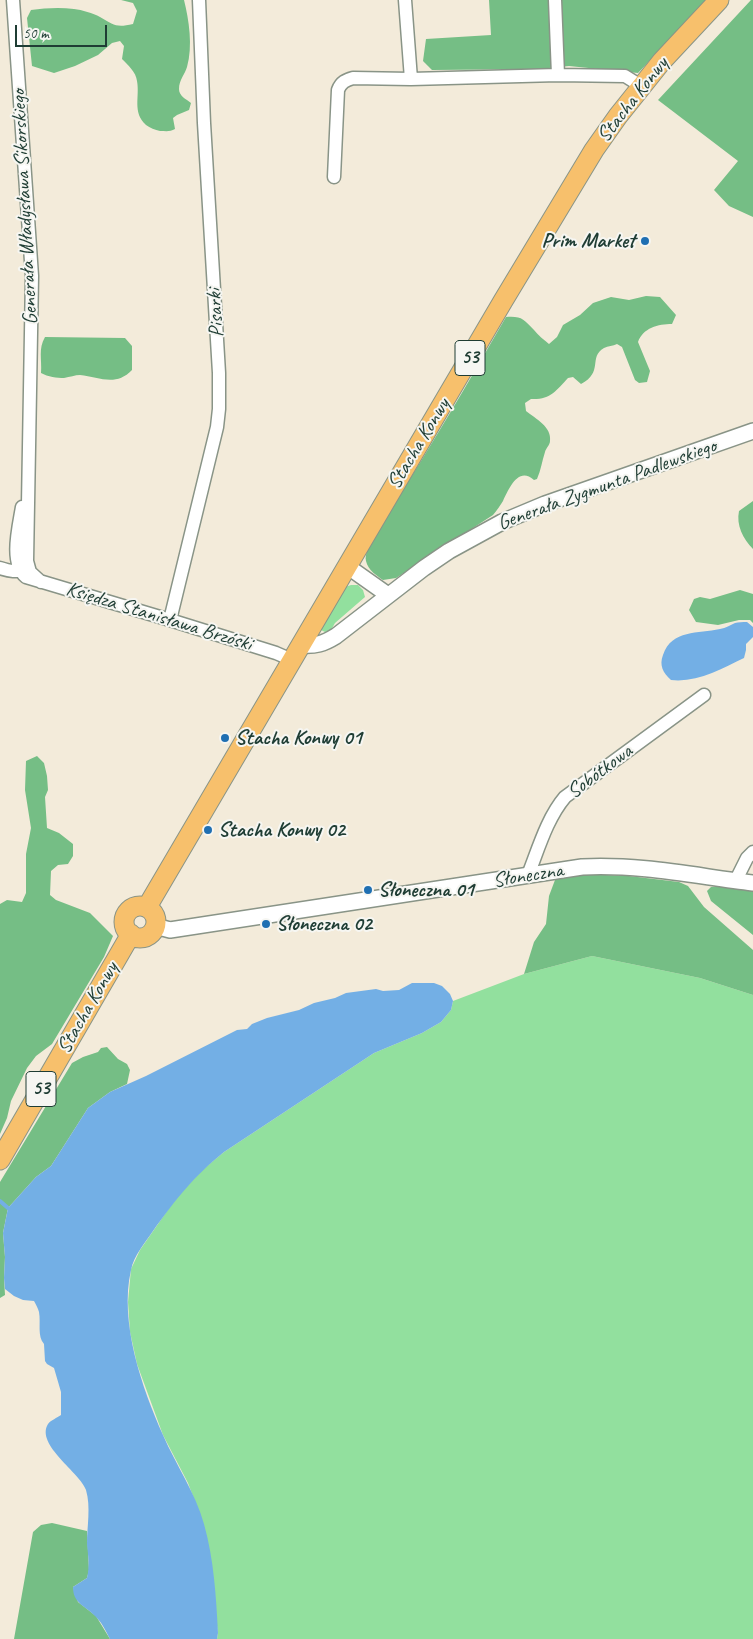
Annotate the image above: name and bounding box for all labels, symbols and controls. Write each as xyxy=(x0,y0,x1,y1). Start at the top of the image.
scale bar xyxy=(18,15,110,47)
text: 50 m xyxy=(23,24,49,43)
street label: Stacha Konwy xyxy=(592,52,674,148)
street label: Generała Władysława Sikorskiego xyxy=(6,89,44,325)
place label: Prim Market xyxy=(541,228,635,254)
marker: Prim Market xyxy=(639,235,651,247)
street label: Pisarki xyxy=(202,288,230,338)
road number: 53 xyxy=(455,340,485,376)
street label: Stacha Konwy xyxy=(382,394,456,494)
street label: Generała Zygmunta Padlewskiego xyxy=(494,434,720,536)
street label: Księdza Stanisława Brzóski xyxy=(63,577,255,657)
place label: Stacha Konwy 01 xyxy=(235,725,362,751)
marker: Stacha Konwy 01 xyxy=(219,732,231,744)
street label: Sobótkowa xyxy=(562,739,638,805)
place label: Stacha Konwy 02 xyxy=(218,817,345,843)
marker: Stacha Konwy 02 xyxy=(202,824,214,836)
street label: Słoneczna xyxy=(491,858,565,894)
place label: Słoneczna 01 xyxy=(378,877,474,903)
marker: Słoneczna 01 xyxy=(362,884,374,896)
place label: Słoneczna 02 xyxy=(276,911,372,937)
marker: Słoneczna 02 xyxy=(260,918,272,930)
street label: Stacha Konwy xyxy=(52,958,124,1058)
road number: 53 xyxy=(26,1072,56,1106)

